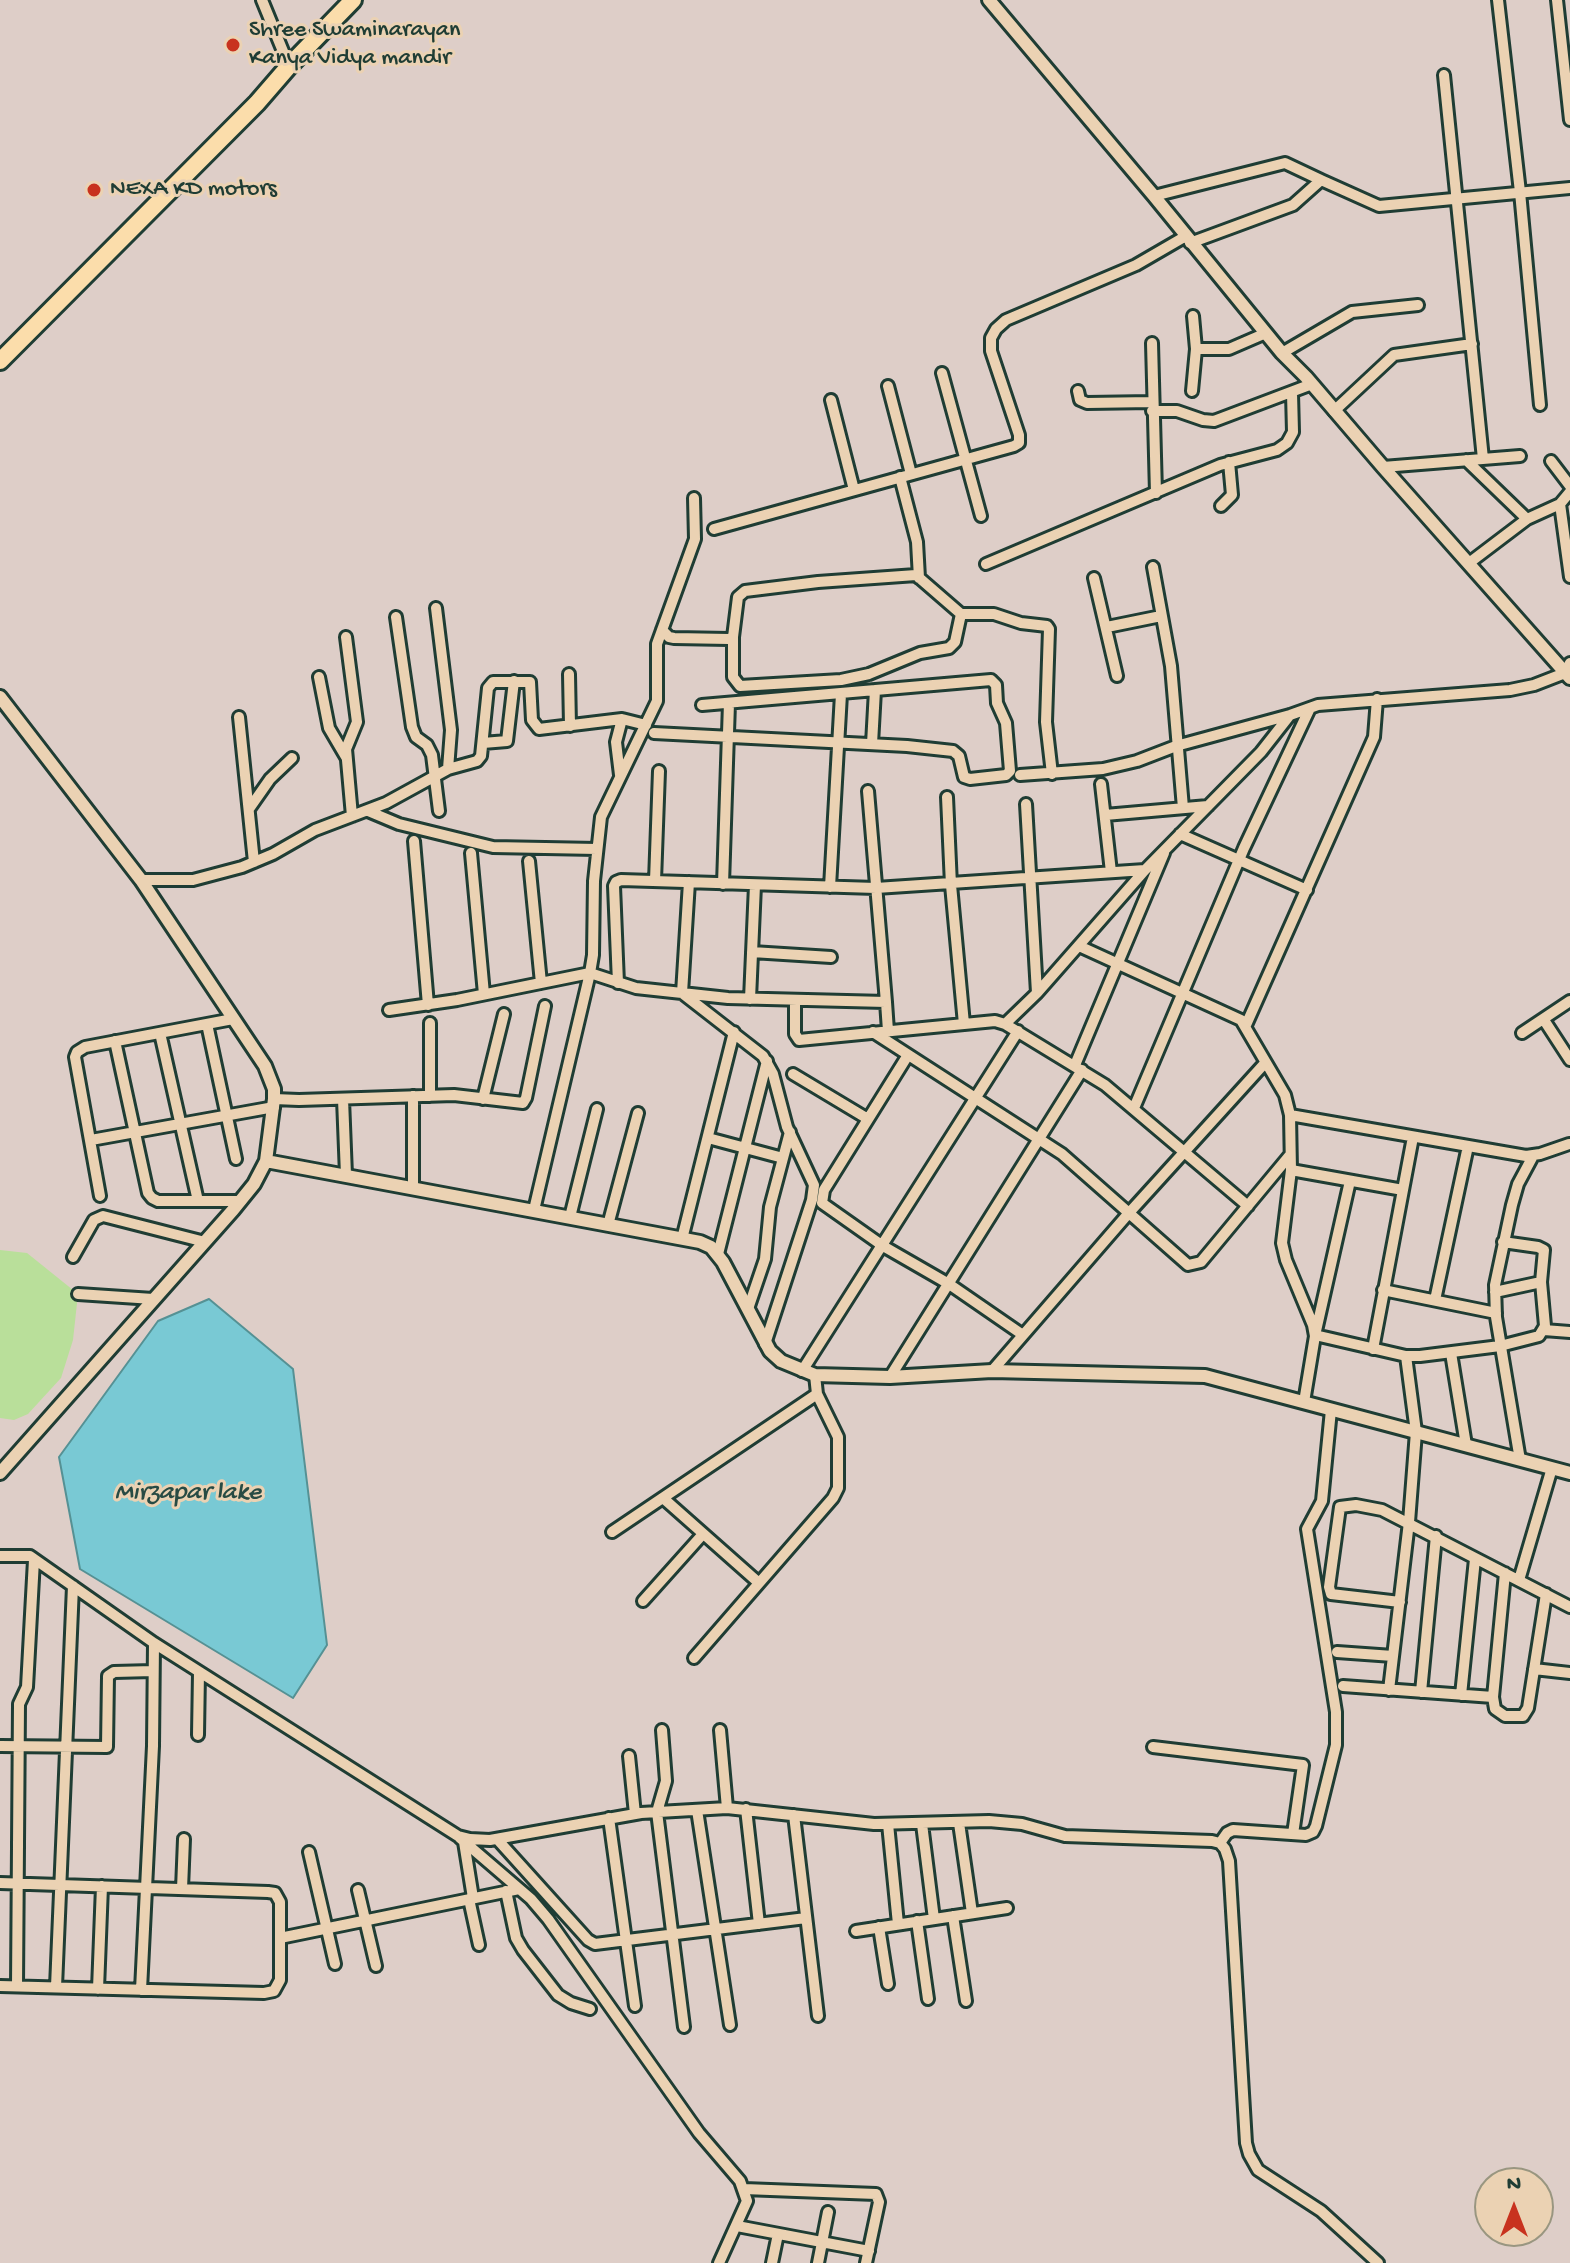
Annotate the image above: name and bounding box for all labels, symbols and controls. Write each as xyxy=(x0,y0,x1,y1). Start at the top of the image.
place label: Shree Swaminarayan Kanya Vidya mandir xyxy=(249,17,460,73)
marker: Shree Swaminarayan Kanya Vidya mandir xyxy=(224,36,242,54)
place label: NEXA KD motors xyxy=(110,176,277,204)
marker: NEXA KD motors xyxy=(85,181,103,199)
water label: Mirzapar lake xyxy=(115,1478,261,1510)
north arrow xyxy=(1474,2167,1554,2247)
text: N xyxy=(1507,2172,1521,2198)

